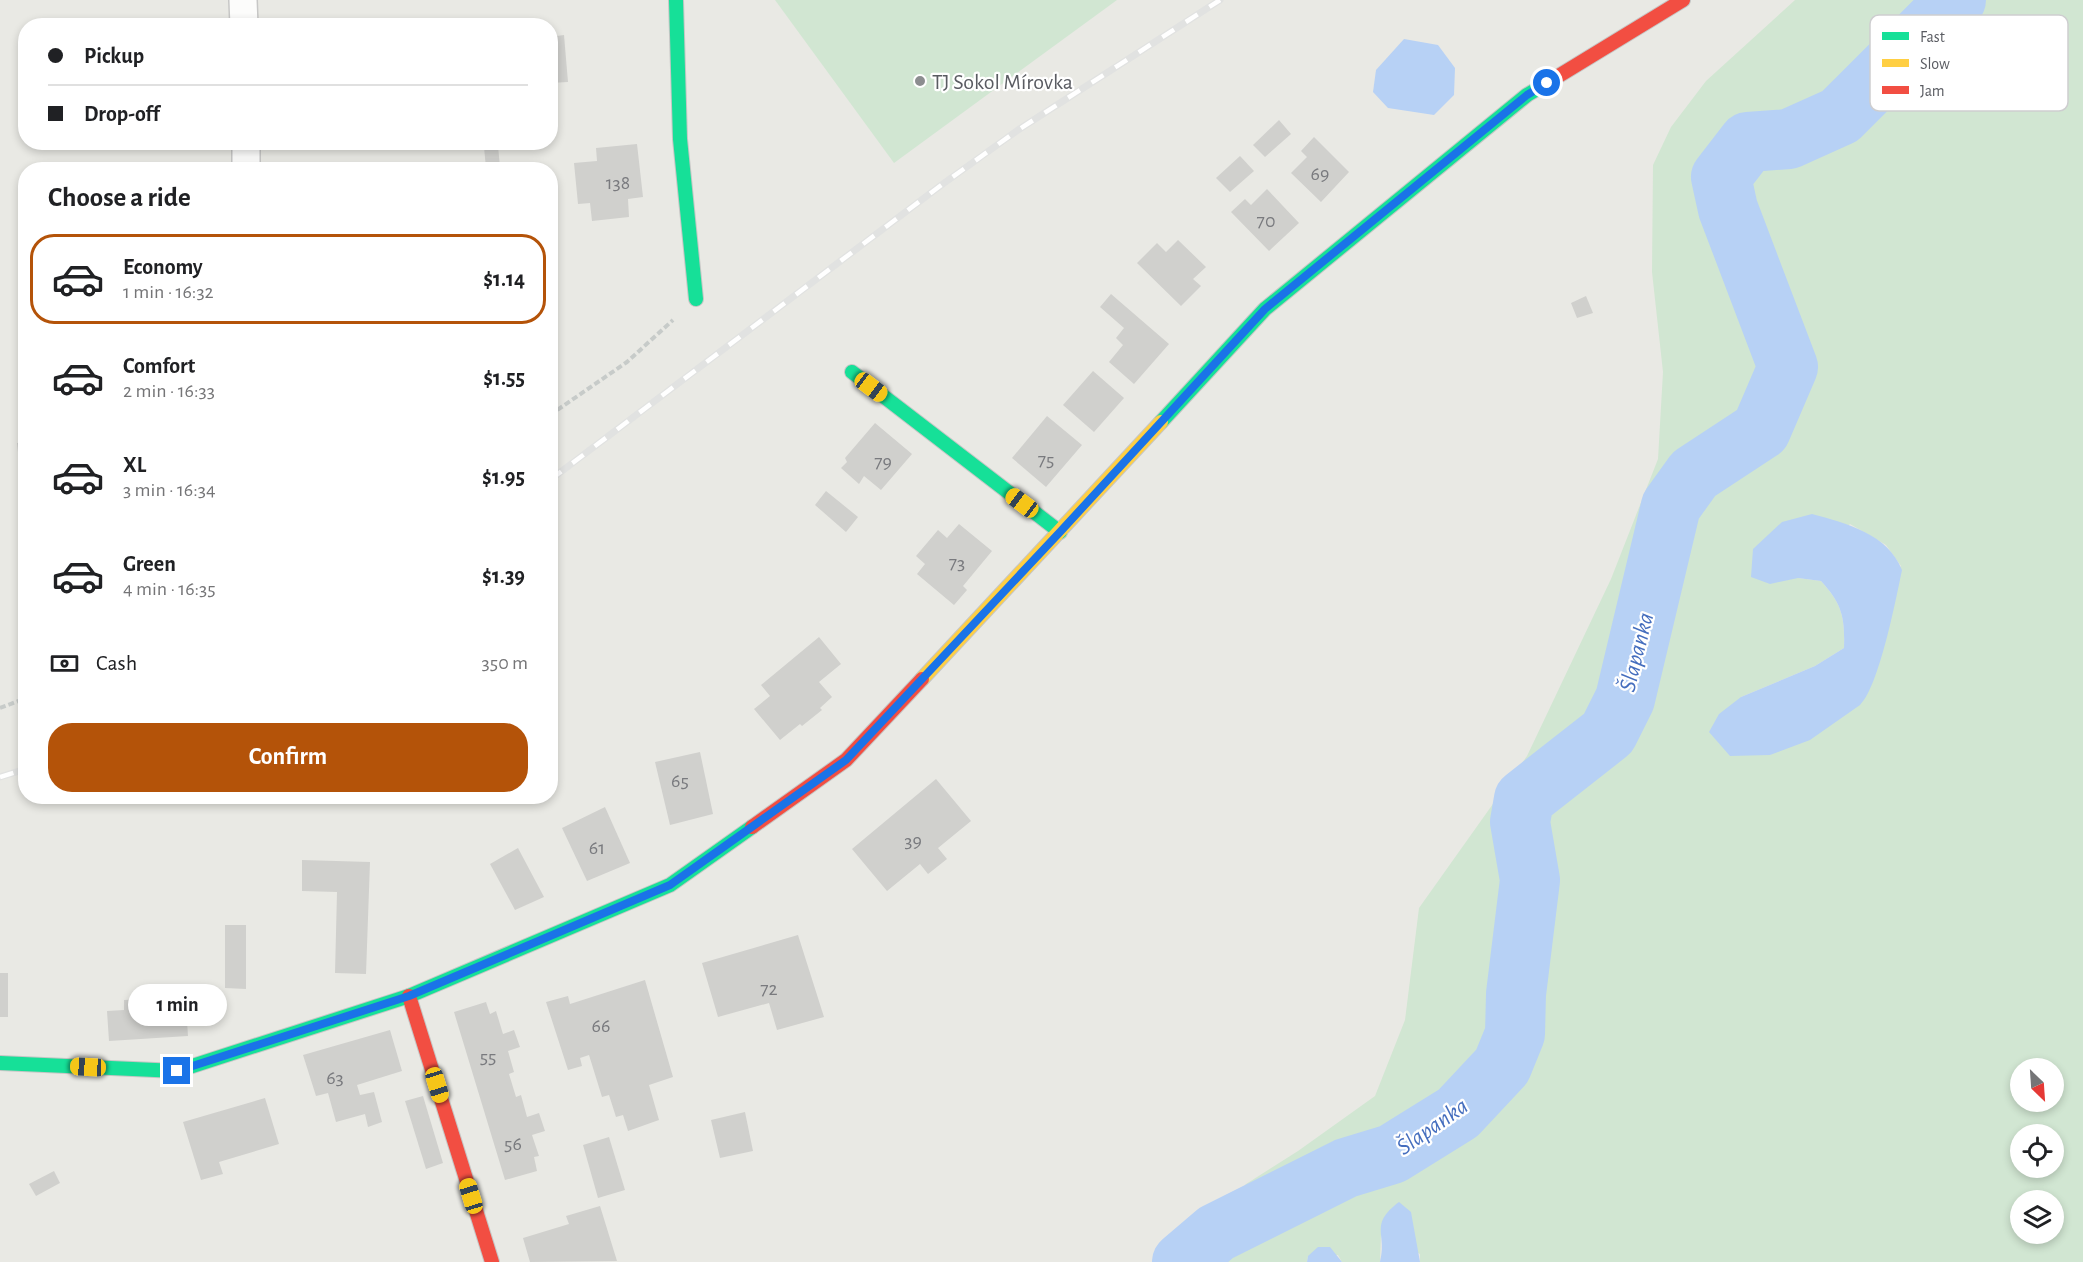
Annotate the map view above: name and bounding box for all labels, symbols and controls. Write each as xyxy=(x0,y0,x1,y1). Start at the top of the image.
legend xyxy=(1870,15,2068,111)
text: Fast xyxy=(1920,29,1945,45)
text: Pickup xyxy=(84,45,144,67)
text: Slow xyxy=(1920,56,1950,72)
route start xyxy=(1533,69,1560,96)
place label: TJ Sokol Mírovka xyxy=(932,71,1073,93)
marker: TJ Sokol Mírovka xyxy=(913,74,927,88)
text: Jam xyxy=(1920,83,1945,99)
text: Drop-off xyxy=(84,103,160,125)
house number: 69 xyxy=(1311,164,1329,184)
house number: 138 xyxy=(606,173,630,193)
text: Choose a ride xyxy=(48,184,191,211)
house number: 70 xyxy=(1257,211,1275,231)
icon: car xyxy=(51,252,105,306)
text: Economy xyxy=(123,256,203,278)
text: $1.14 xyxy=(483,268,525,290)
text: 1 min · 16:32 xyxy=(123,282,214,302)
icon: car xyxy=(51,351,105,405)
text: Comfort xyxy=(123,355,195,377)
text: $1.55 xyxy=(483,367,525,389)
car xyxy=(851,369,891,405)
text: 2 min · 16:33 xyxy=(123,381,215,401)
icon: car xyxy=(51,450,105,504)
house number: 75 xyxy=(1038,450,1054,470)
house number: 79 xyxy=(874,452,892,472)
text: XL xyxy=(123,454,146,476)
text: $1.95 xyxy=(482,466,525,488)
text: 3 min · 16:34 xyxy=(123,480,216,500)
car xyxy=(1002,485,1042,521)
icon: car xyxy=(51,549,105,603)
text: Green xyxy=(123,553,176,575)
house number: 73 xyxy=(949,553,965,573)
text: $1.39 xyxy=(482,565,525,587)
text: 4 min · 16:35 xyxy=(123,579,216,599)
water label: Šlapanka xyxy=(1615,610,1658,694)
icon: cash xyxy=(48,647,81,680)
text: Cash xyxy=(96,652,137,674)
text: 350 m xyxy=(482,653,528,673)
button: Confirm xyxy=(48,723,528,792)
house number: 65 xyxy=(671,771,689,791)
house number: 39 xyxy=(904,831,922,851)
house number: 61 xyxy=(589,838,605,858)
house number: 72 xyxy=(760,979,778,999)
callout: 1 min xyxy=(128,984,226,1026)
text: 1 min xyxy=(156,995,199,1015)
house number: 66 xyxy=(592,1016,610,1036)
house number: 55 xyxy=(480,1047,496,1067)
car xyxy=(70,1057,106,1077)
route end xyxy=(163,1057,190,1084)
north arrow xyxy=(2010,1058,2064,1112)
map controls xyxy=(2010,1058,2064,1244)
car xyxy=(423,1065,451,1105)
house number: 63 xyxy=(326,1068,344,1088)
water label: Šlapanka xyxy=(1392,1093,1473,1160)
button: locate xyxy=(2010,1124,2064,1178)
house number: 56 xyxy=(504,1134,522,1154)
car xyxy=(457,1176,485,1216)
button: layers xyxy=(2010,1190,2064,1244)

